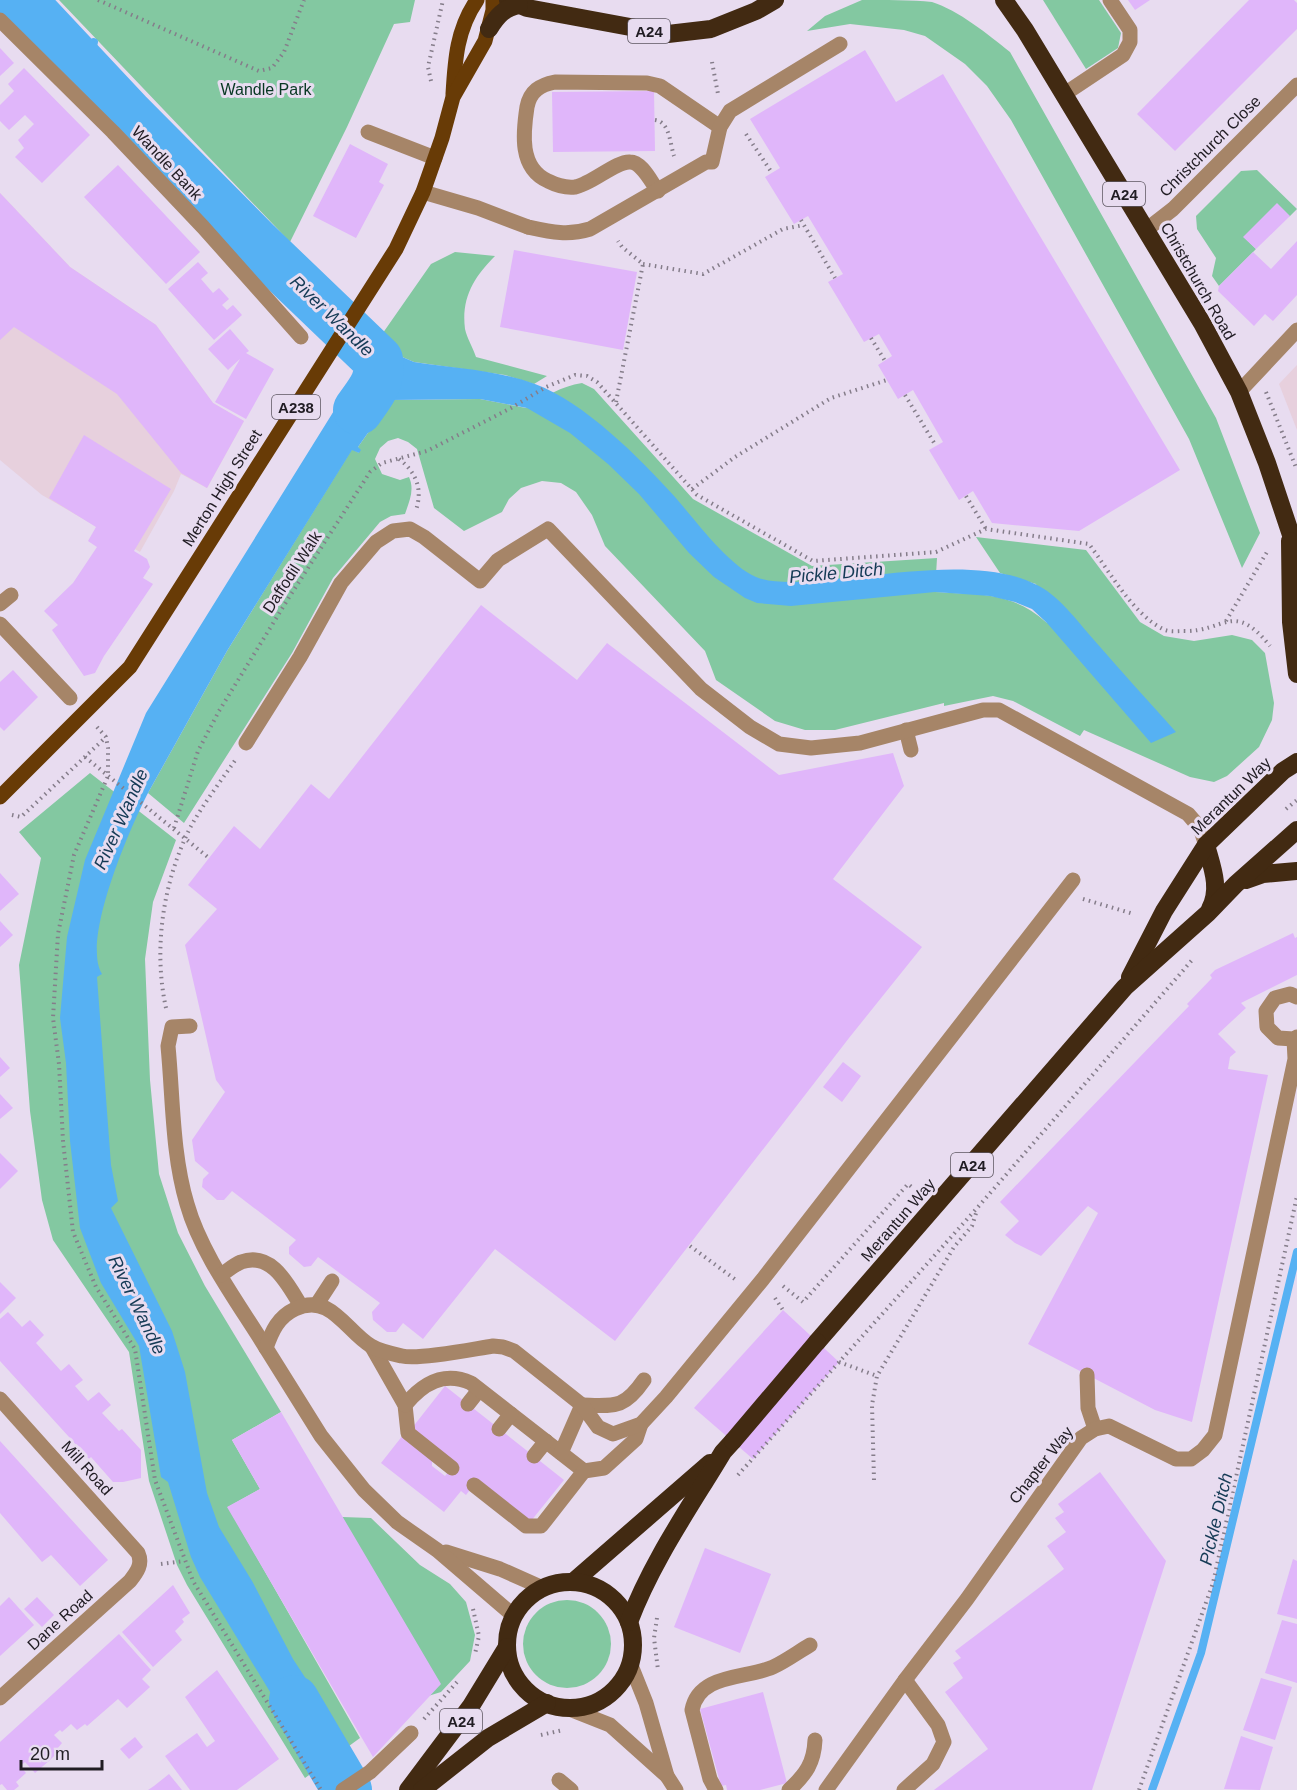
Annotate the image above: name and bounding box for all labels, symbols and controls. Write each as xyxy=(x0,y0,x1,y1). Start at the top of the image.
road number: A24 xyxy=(628,19,670,43)
park label: Wandle Park xyxy=(221,81,313,98)
street label: Christchurch Close xyxy=(1156,92,1264,200)
street label: Wandle Bank xyxy=(129,123,206,204)
road number: A24 xyxy=(1103,182,1145,206)
street label: Christchurch Road xyxy=(1158,219,1238,343)
water label: River Wandle xyxy=(286,271,378,361)
road number: A238 xyxy=(272,395,320,419)
street label: Merton High Street xyxy=(179,426,265,549)
street label: Daffodil Walk xyxy=(259,527,325,616)
water label: Pickle Ditch xyxy=(788,559,884,587)
street label: Merantun Way xyxy=(1188,754,1274,838)
water label: River Wandle xyxy=(90,766,152,872)
road number: A24 xyxy=(951,1153,993,1177)
street label: Merantun Way xyxy=(858,1175,938,1265)
water label: River Wandle xyxy=(104,1252,170,1358)
street label: Chapter Way xyxy=(1006,1423,1076,1507)
street label: Mill Road xyxy=(58,1438,116,1498)
water label: Pickle Ditch xyxy=(1196,1471,1236,1567)
street label: Dane Road xyxy=(24,1587,96,1653)
road number: A24 xyxy=(440,1709,482,1733)
scale bar xyxy=(21,1733,102,1771)
text: 20 m xyxy=(30,1744,70,1764)

